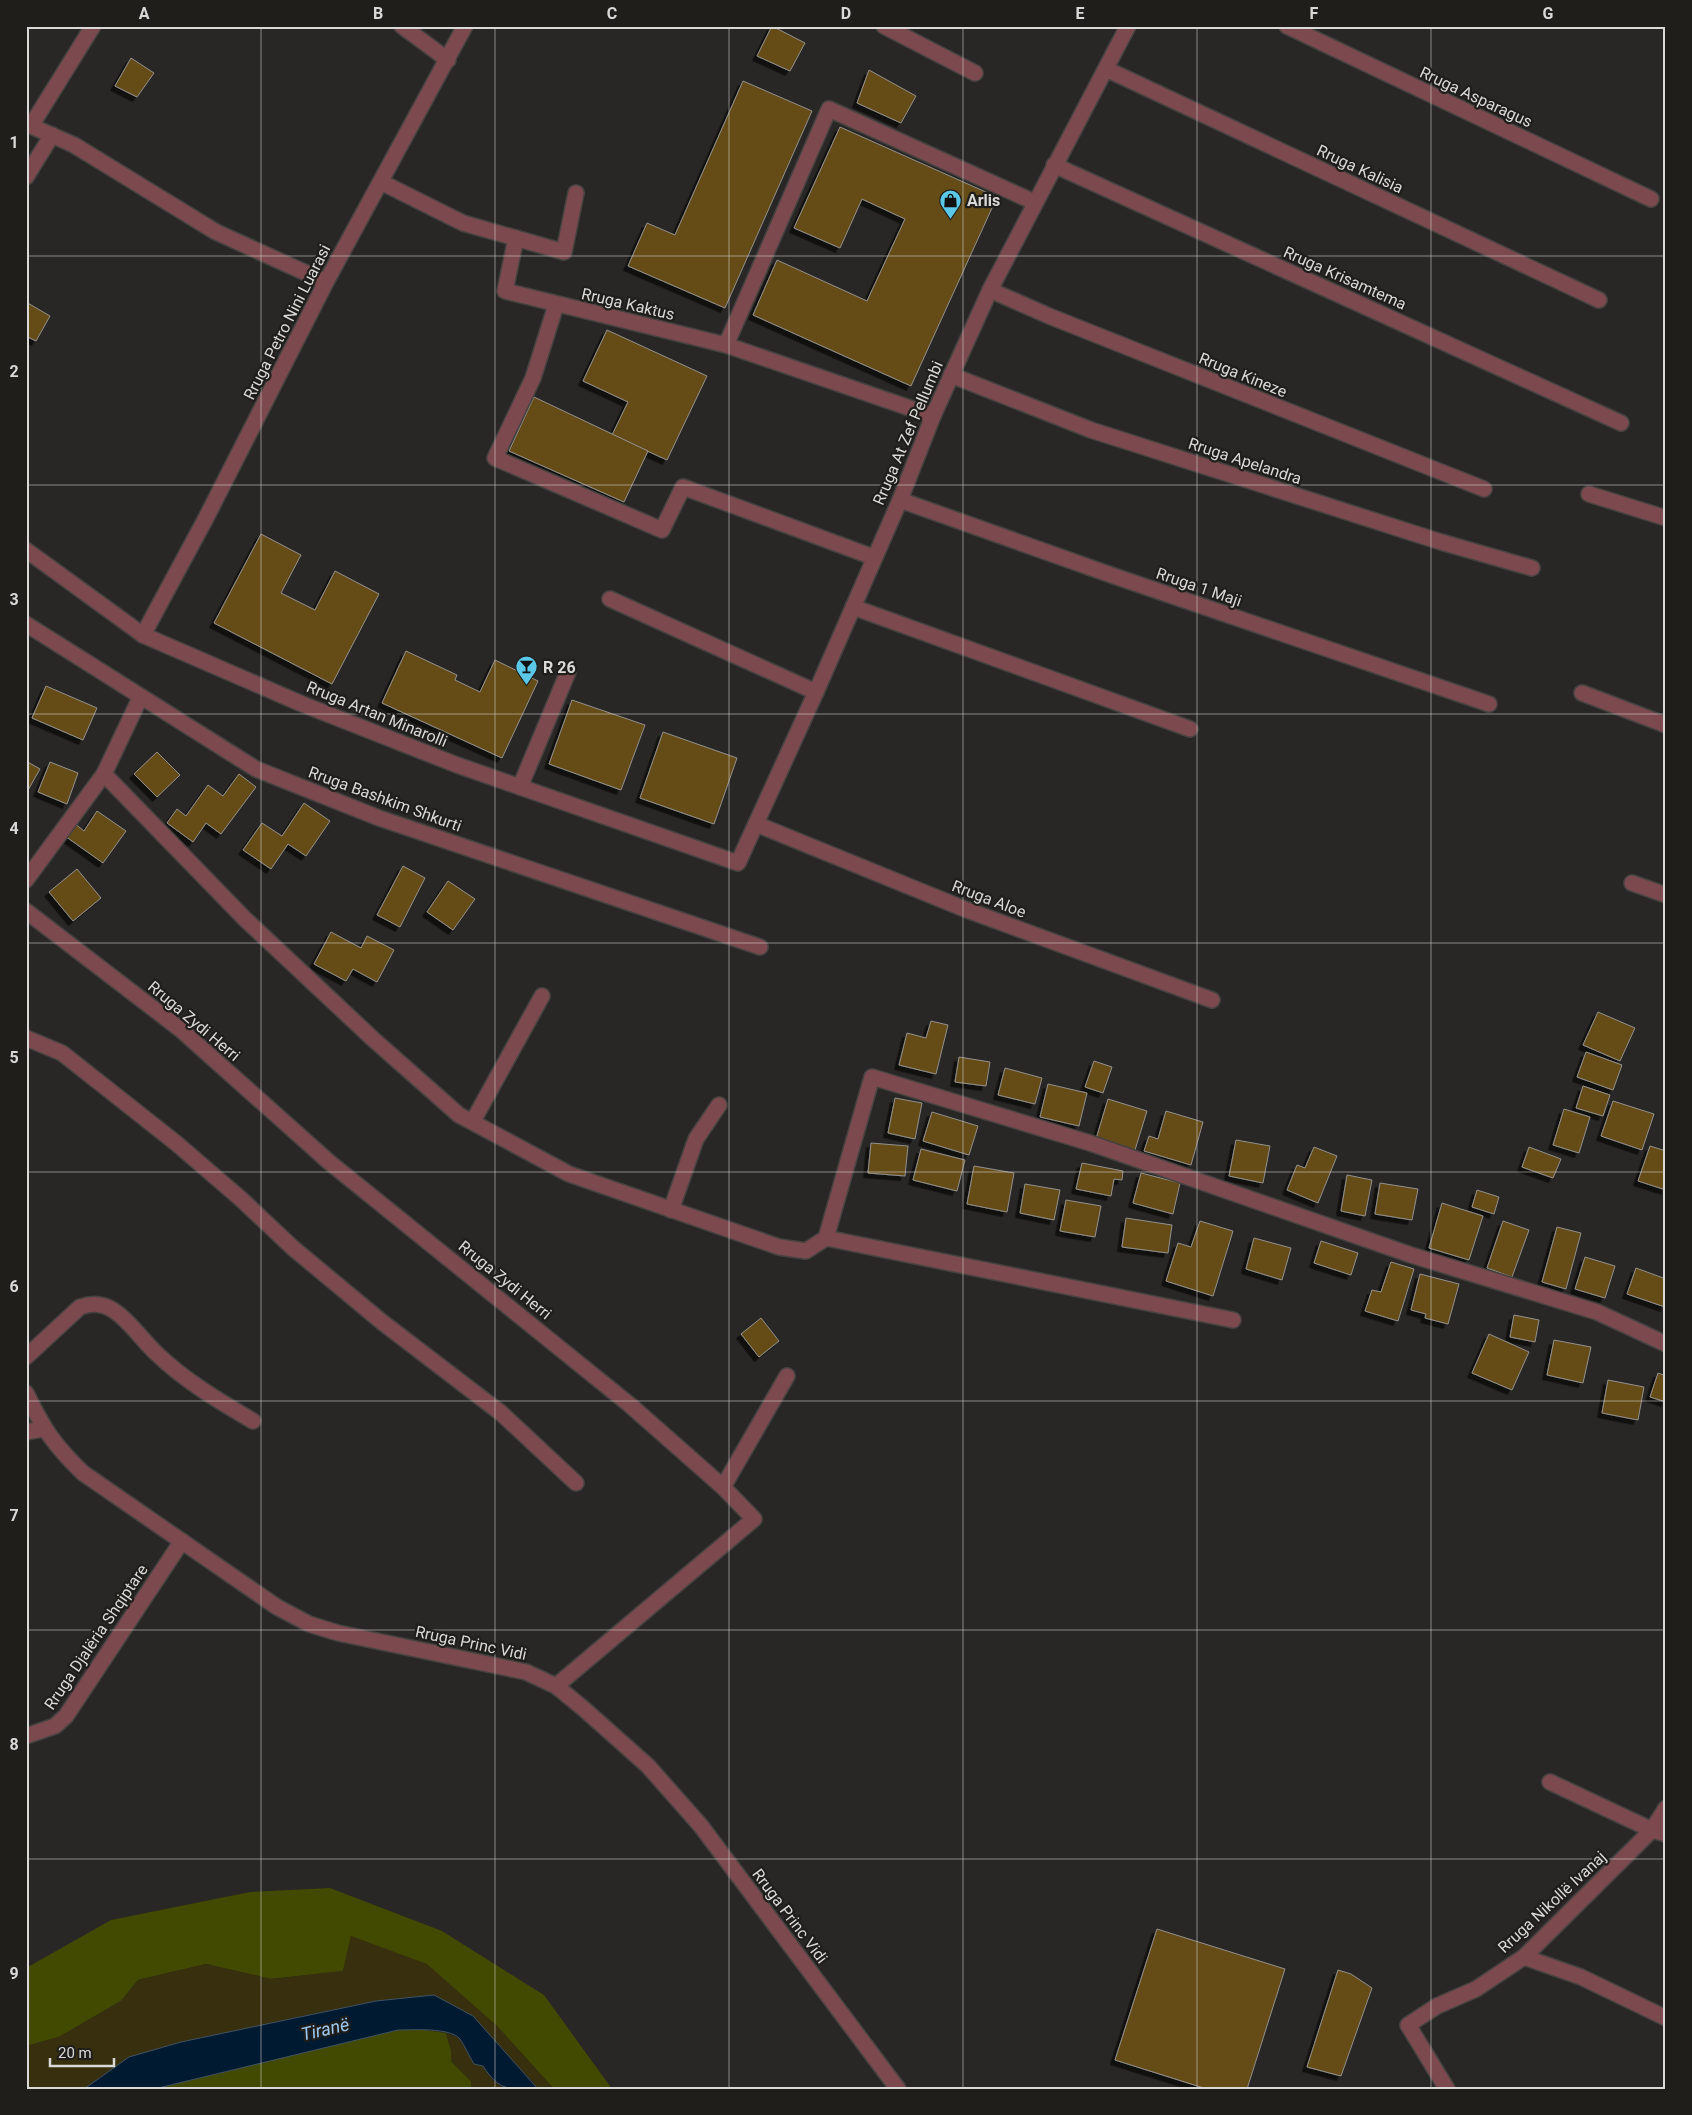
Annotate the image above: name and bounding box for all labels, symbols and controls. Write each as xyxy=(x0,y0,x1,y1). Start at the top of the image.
text: A xyxy=(139,4,150,23)
text: B xyxy=(373,4,383,23)
text: C xyxy=(607,4,617,23)
text: D xyxy=(841,4,851,23)
text: E xyxy=(1076,4,1085,23)
text: F xyxy=(1310,4,1319,23)
text: G xyxy=(1543,4,1554,23)
street label: Rruga Asparagus xyxy=(1417,63,1535,131)
text: 1 xyxy=(9,133,19,152)
street label: Rruga Kalisia xyxy=(1314,141,1406,197)
shop icon: Arlis xyxy=(939,188,963,219)
place label: Arlis xyxy=(967,191,1000,210)
street label: Rruga Petro Nini Luarasi xyxy=(240,241,334,403)
street label: Rruga Krisamtema xyxy=(1281,242,1409,314)
street label: Rruga Kaktus xyxy=(580,284,676,324)
street label: Rruga Kineze xyxy=(1196,349,1290,401)
street label: Rruga At Zef Pellumbi xyxy=(869,358,947,508)
text: 2 xyxy=(9,362,19,381)
street label: Rruga Apelandra xyxy=(1186,434,1304,488)
street label: Rruga 1 Maji xyxy=(1154,564,1244,610)
text: 3 xyxy=(9,590,19,609)
bar icon: R 26 xyxy=(515,655,539,686)
place label: R 26 xyxy=(543,658,576,677)
street label: Rruga Artan Minarolli xyxy=(304,677,450,751)
street label: Rruga Bashkim Shkurti xyxy=(306,762,464,836)
text: 4 xyxy=(9,819,19,838)
street label: Rruga Aloe xyxy=(949,876,1029,922)
street label: Rruga Zydi Herri xyxy=(144,977,244,1065)
text: 5 xyxy=(9,1048,19,1067)
street label: Rruga Zydi Herri xyxy=(455,1237,555,1323)
text: 6 xyxy=(9,1277,19,1296)
text: 7 xyxy=(9,1506,19,1525)
street label: Rruga Djalëria Shqiptare xyxy=(40,1561,152,1713)
street label: Rruga Princ Vidi xyxy=(414,1622,528,1664)
text: 8 xyxy=(9,1735,19,1754)
street label: Rruga Nikollë Ivanaj xyxy=(1494,1847,1610,1957)
street label: Rruga Princ Vidi xyxy=(748,1865,832,1967)
text: 9 xyxy=(9,1964,19,1983)
water label: Tiranë xyxy=(299,2013,351,2045)
scale bar xyxy=(50,2035,114,2067)
text: 20 m xyxy=(58,2044,92,2062)

